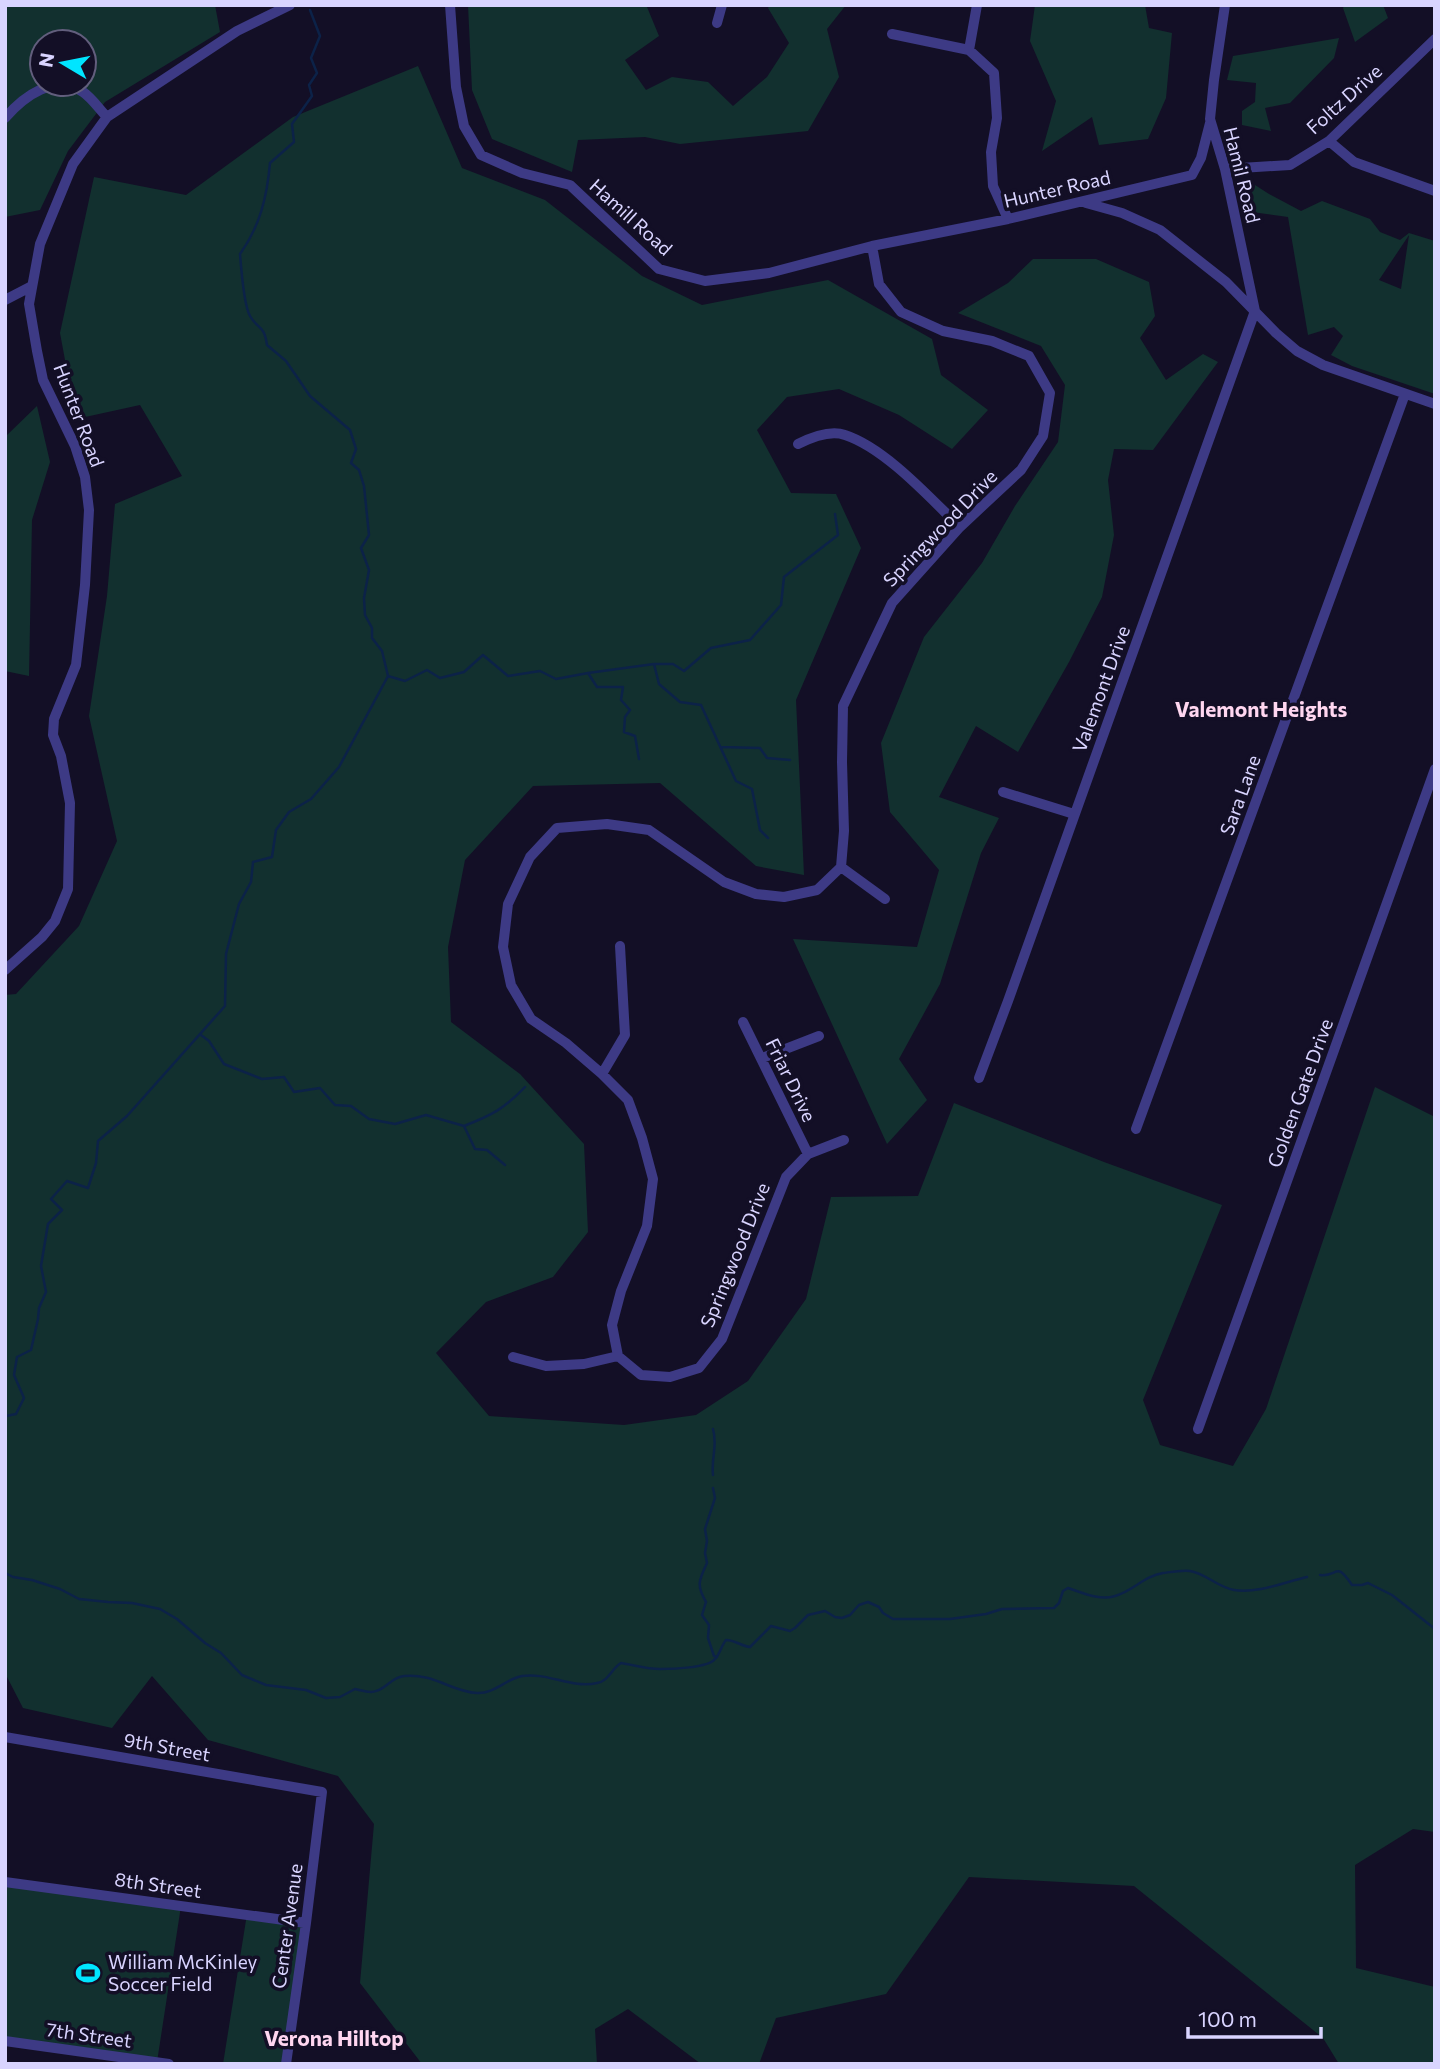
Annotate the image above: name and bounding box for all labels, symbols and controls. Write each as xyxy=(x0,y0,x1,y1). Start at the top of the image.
north arrow xyxy=(28,28,98,98)
text: N xyxy=(33,51,58,69)
street label: Foltz Drive xyxy=(1301,59,1386,138)
street label: Hamil Road xyxy=(1219,124,1266,225)
street label: Hunter Road xyxy=(1001,165,1113,212)
street label: Hamill Road xyxy=(585,174,677,260)
street label: Hunter Road xyxy=(49,360,110,470)
street label: Springwood Drive xyxy=(878,464,1001,591)
street label: Valemont Drive xyxy=(1067,622,1134,755)
district label: Valemont Heights xyxy=(1175,696,1347,721)
street label: Sara Lane xyxy=(1214,752,1265,838)
street label: Golden Gate Drive xyxy=(1262,1015,1337,1170)
street label: Friar Drive xyxy=(761,1034,822,1125)
street label: Springwood Drive xyxy=(695,1179,774,1331)
street label: 9th Street xyxy=(122,1728,212,1765)
street label: Center Avenue xyxy=(266,1862,307,1990)
street label: 8th Street xyxy=(113,1867,203,1902)
place label: William McKinley Soccer Field xyxy=(108,1950,258,1995)
sports icon: William McKinley Soccer Field xyxy=(74,1959,102,1987)
scale bar xyxy=(1188,1996,1321,2040)
text: 100 m xyxy=(1198,2006,1257,2031)
street label: 7th Street xyxy=(45,2017,133,2052)
district label: Verona Hilltop xyxy=(264,2025,404,2050)

